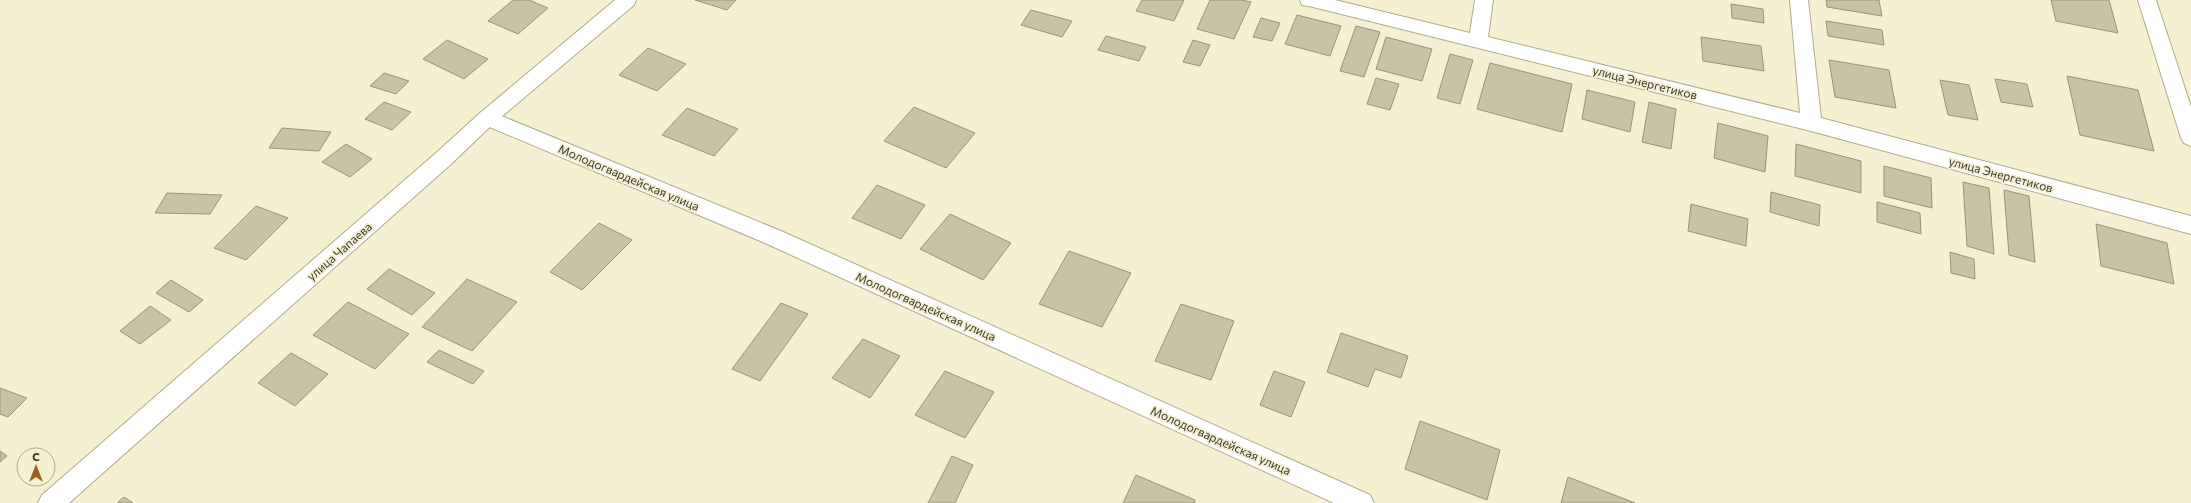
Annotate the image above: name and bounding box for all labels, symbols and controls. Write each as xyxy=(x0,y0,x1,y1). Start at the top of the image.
street label: улица Энергетиков xyxy=(1591,62,1699,102)
street label: Молодогвардейская улица xyxy=(556,141,702,213)
street label: улица Энергетиков xyxy=(1947,153,2055,195)
street label: улица Чапаева xyxy=(304,219,374,283)
street label: Молодогвардейская улица xyxy=(854,269,998,343)
street label: Молодогвардейская улица xyxy=(1149,403,1293,477)
north arrow xyxy=(16,447,56,487)
text: С xyxy=(32,450,40,463)

